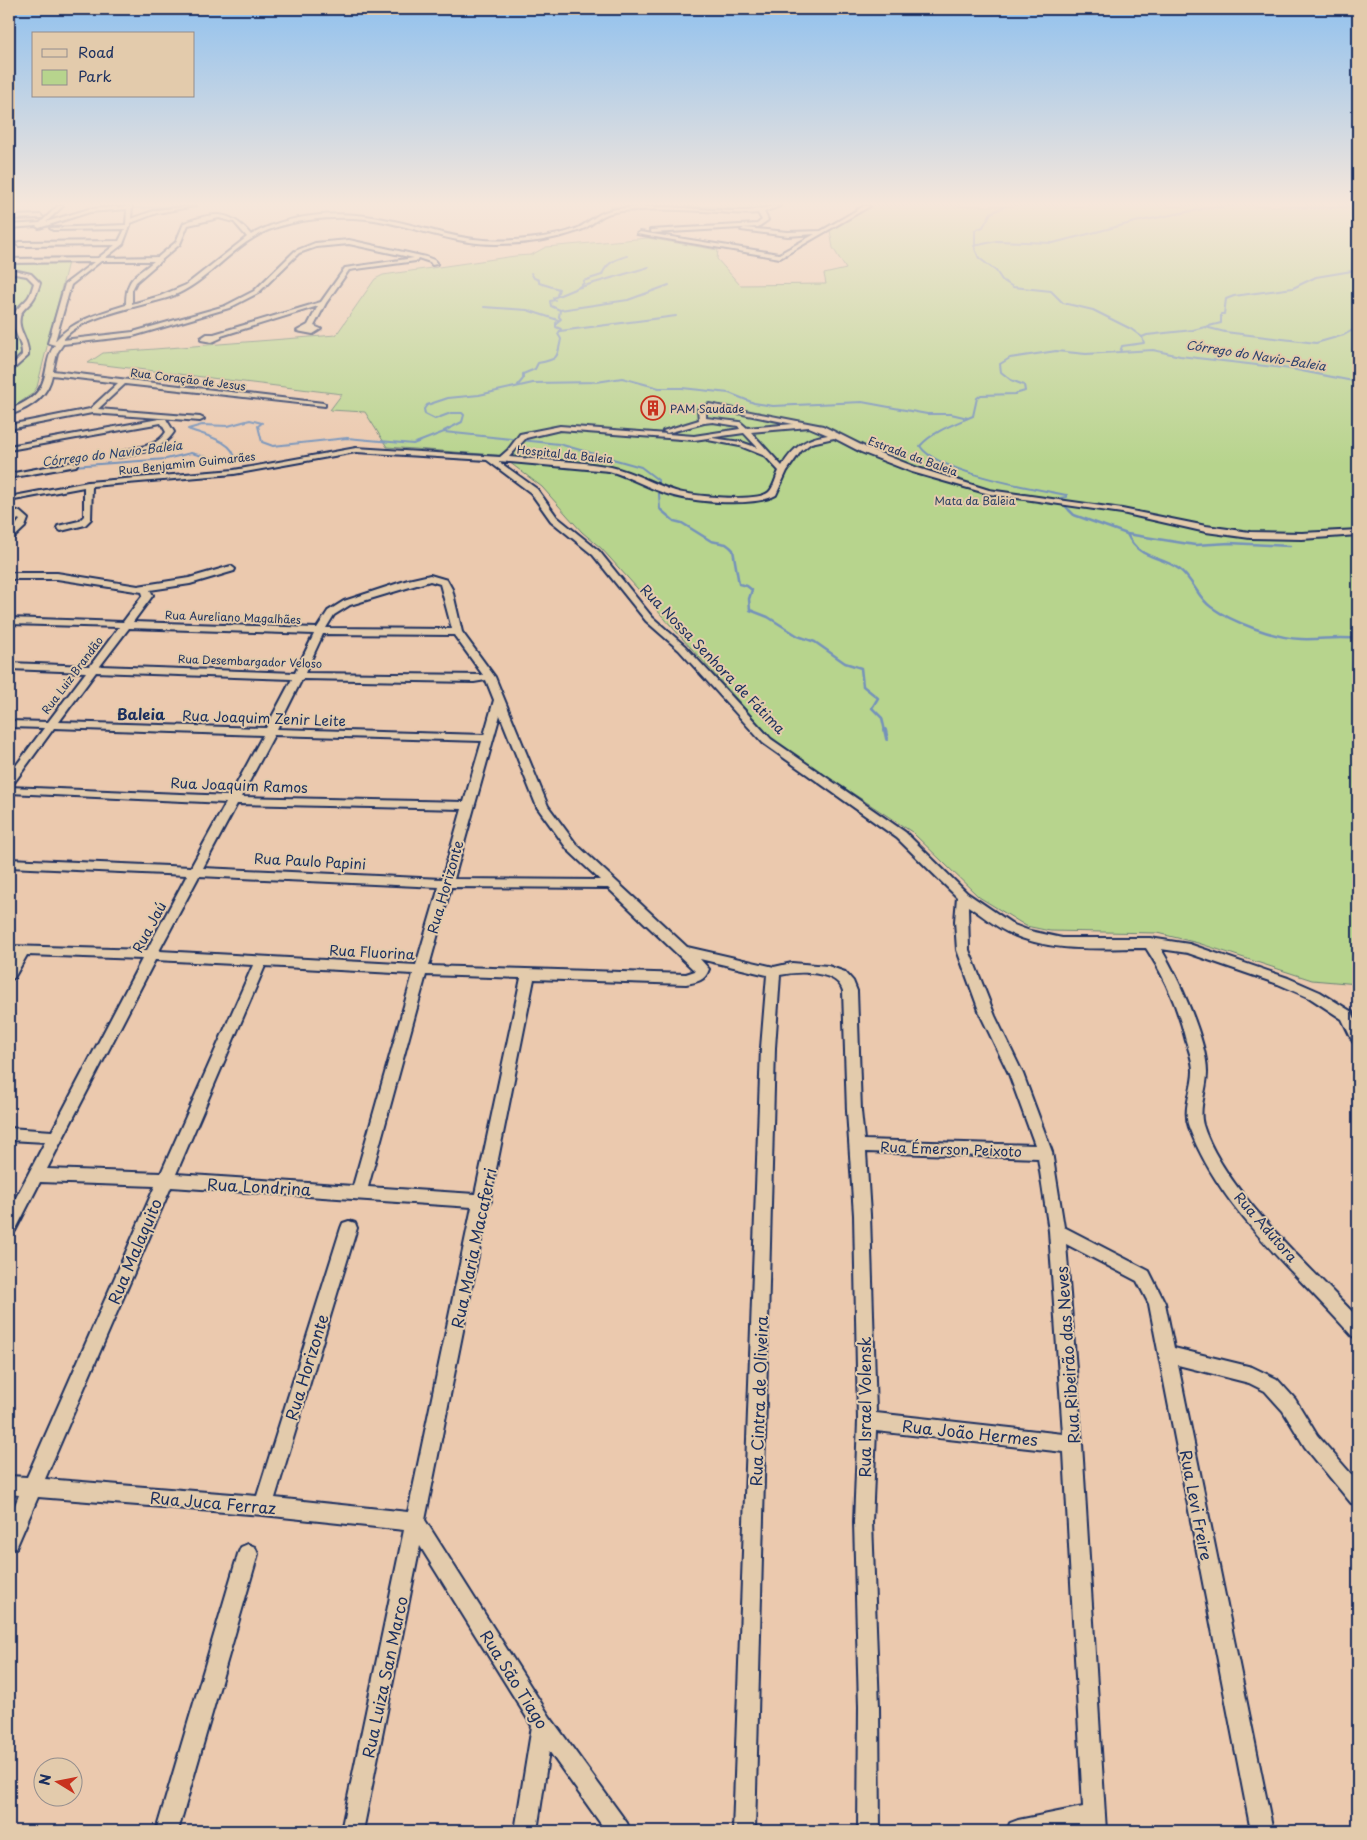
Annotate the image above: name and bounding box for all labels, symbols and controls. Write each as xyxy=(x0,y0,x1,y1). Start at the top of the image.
legend xyxy=(32,32,195,98)
text: Road xyxy=(78,40,114,63)
text: Park xyxy=(78,64,112,87)
water label: Córrego do Navio-Baleia xyxy=(1185,335,1328,375)
street label: Rua Coração de Jesus xyxy=(129,364,247,394)
building icon: PAM Saudade xyxy=(640,395,666,421)
place label: PAM Saudade xyxy=(670,400,744,417)
street label: Estrada da Baleia xyxy=(866,432,960,480)
water label: Córrego do Navio-Baleia xyxy=(41,435,184,471)
street label: Hospital da Baleia xyxy=(516,440,614,468)
street label: Rua Benjamim Guimarães xyxy=(118,447,256,479)
park label: Mata da Baleia xyxy=(935,492,1016,509)
street label: Rua Nossa Senhora de Fátima xyxy=(636,579,791,739)
street label: Rua Aureliano Magalhães xyxy=(165,606,301,628)
street label: Rua Luiz Brandão xyxy=(37,633,107,717)
street label: Rua Desembargador Veloso xyxy=(178,650,322,672)
district label: Baleia xyxy=(117,702,166,725)
street label: Rua Joaquim Zenir Leite xyxy=(182,705,346,731)
street label: Rua Joaquim Ramos xyxy=(170,772,308,798)
street label: Rua Horizonte xyxy=(422,837,468,936)
street label: Rua Paulo Papini xyxy=(253,848,367,874)
street label: Rua Jaú xyxy=(127,898,171,956)
street label: Rua Fluorina xyxy=(329,939,416,965)
street label: Rua Émerson Peixoto xyxy=(880,1136,1022,1162)
street label: Rua Maria Macaferri xyxy=(444,1166,502,1330)
street label: Rua Londrina xyxy=(206,1171,312,1201)
street label: Rua Adutora xyxy=(1230,1187,1303,1267)
street label: Rua Malaquito xyxy=(101,1194,167,1308)
street label: Rua Ribeirão das Neves xyxy=(1049,1265,1085,1445)
street label: Rua Horizonte xyxy=(278,1311,334,1423)
street label: Rua Cintra de Oliveira xyxy=(743,1315,773,1487)
street label: Rua Israel Volensk xyxy=(852,1336,876,1478)
street label: Rua João Hermes xyxy=(901,1413,1039,1451)
street label: Rua Levi Freire xyxy=(1175,1448,1219,1562)
street label: Rua Juca Ferraz xyxy=(149,1485,277,1520)
street label: Rua Luiza San Marco xyxy=(355,1594,413,1760)
street label: Rua São Tiago xyxy=(475,1625,555,1733)
north arrow xyxy=(32,1758,82,1808)
text: N xyxy=(33,1772,56,1787)

